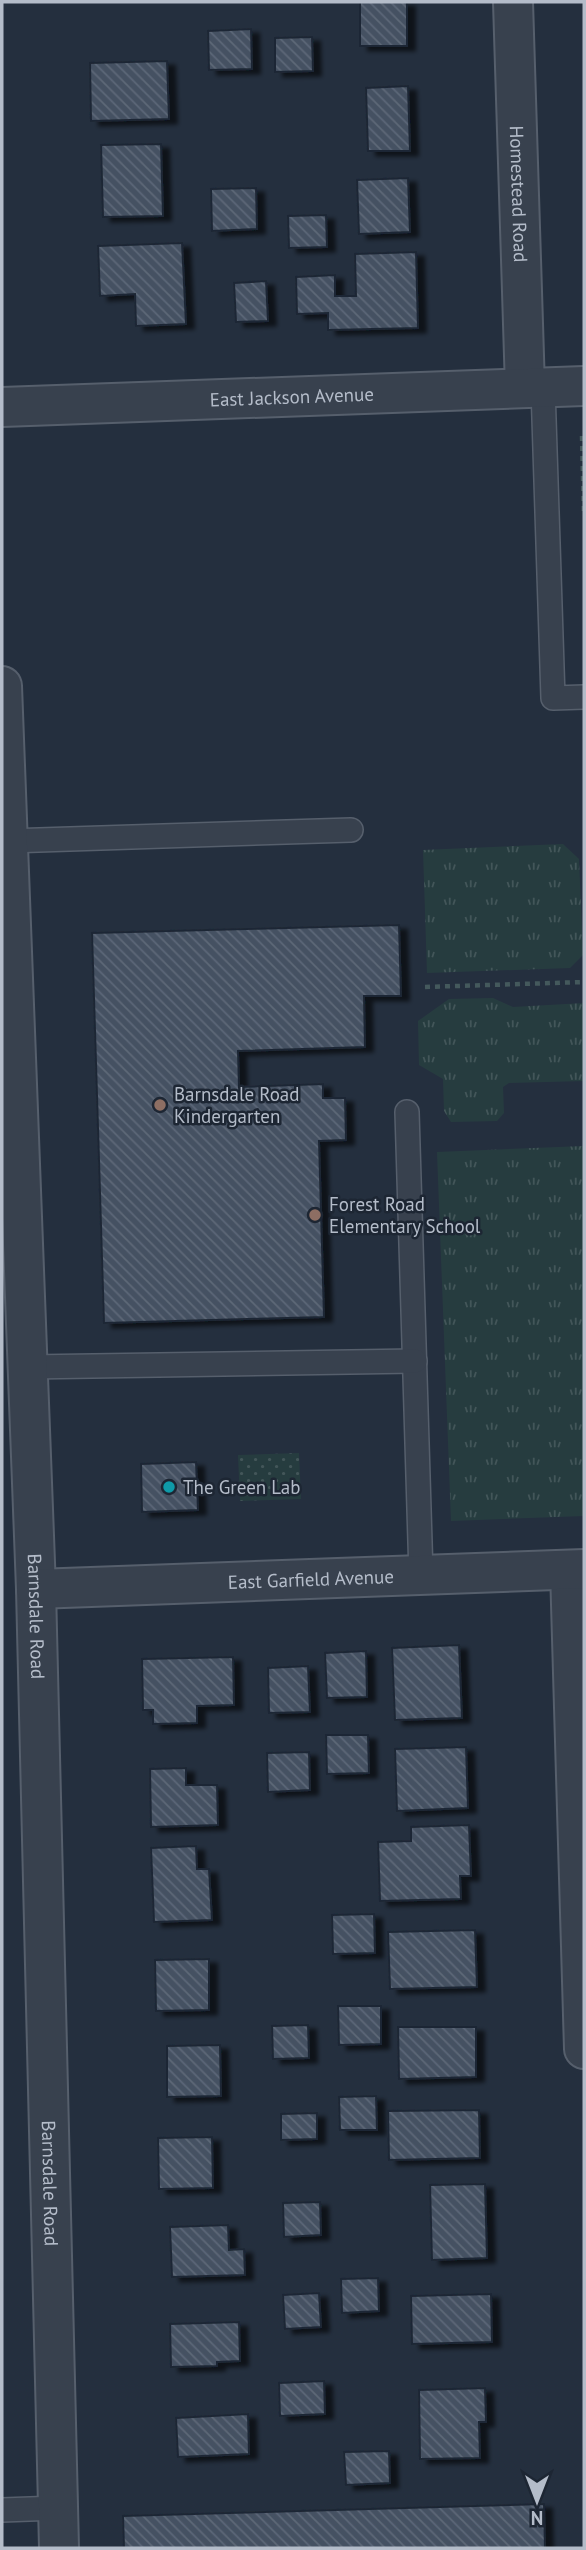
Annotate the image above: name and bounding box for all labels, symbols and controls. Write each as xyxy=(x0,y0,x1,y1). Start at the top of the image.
street label: Homestead Road xyxy=(505,125,533,263)
street label: East Jackson Avenue xyxy=(209,382,374,411)
place label: Barnsdale Road Kindergarten xyxy=(174,1082,300,1128)
marker: Barnsdale Road Kindergarten xyxy=(152,1097,168,1113)
place label: Forest Road Elementary School xyxy=(329,1192,481,1238)
marker: Forest Road Elementary School xyxy=(307,1207,323,1223)
place label: The Green Lab xyxy=(183,1475,300,1499)
marker: The Green Lab xyxy=(161,1479,177,1495)
street label: Barnsdale Road xyxy=(23,1553,50,1679)
street label: East Garfield Avenue xyxy=(227,1564,394,1594)
street label: Barnsdale Road xyxy=(37,2120,64,2246)
north arrow xyxy=(502,2466,572,2536)
text: N xyxy=(531,2506,543,2530)

